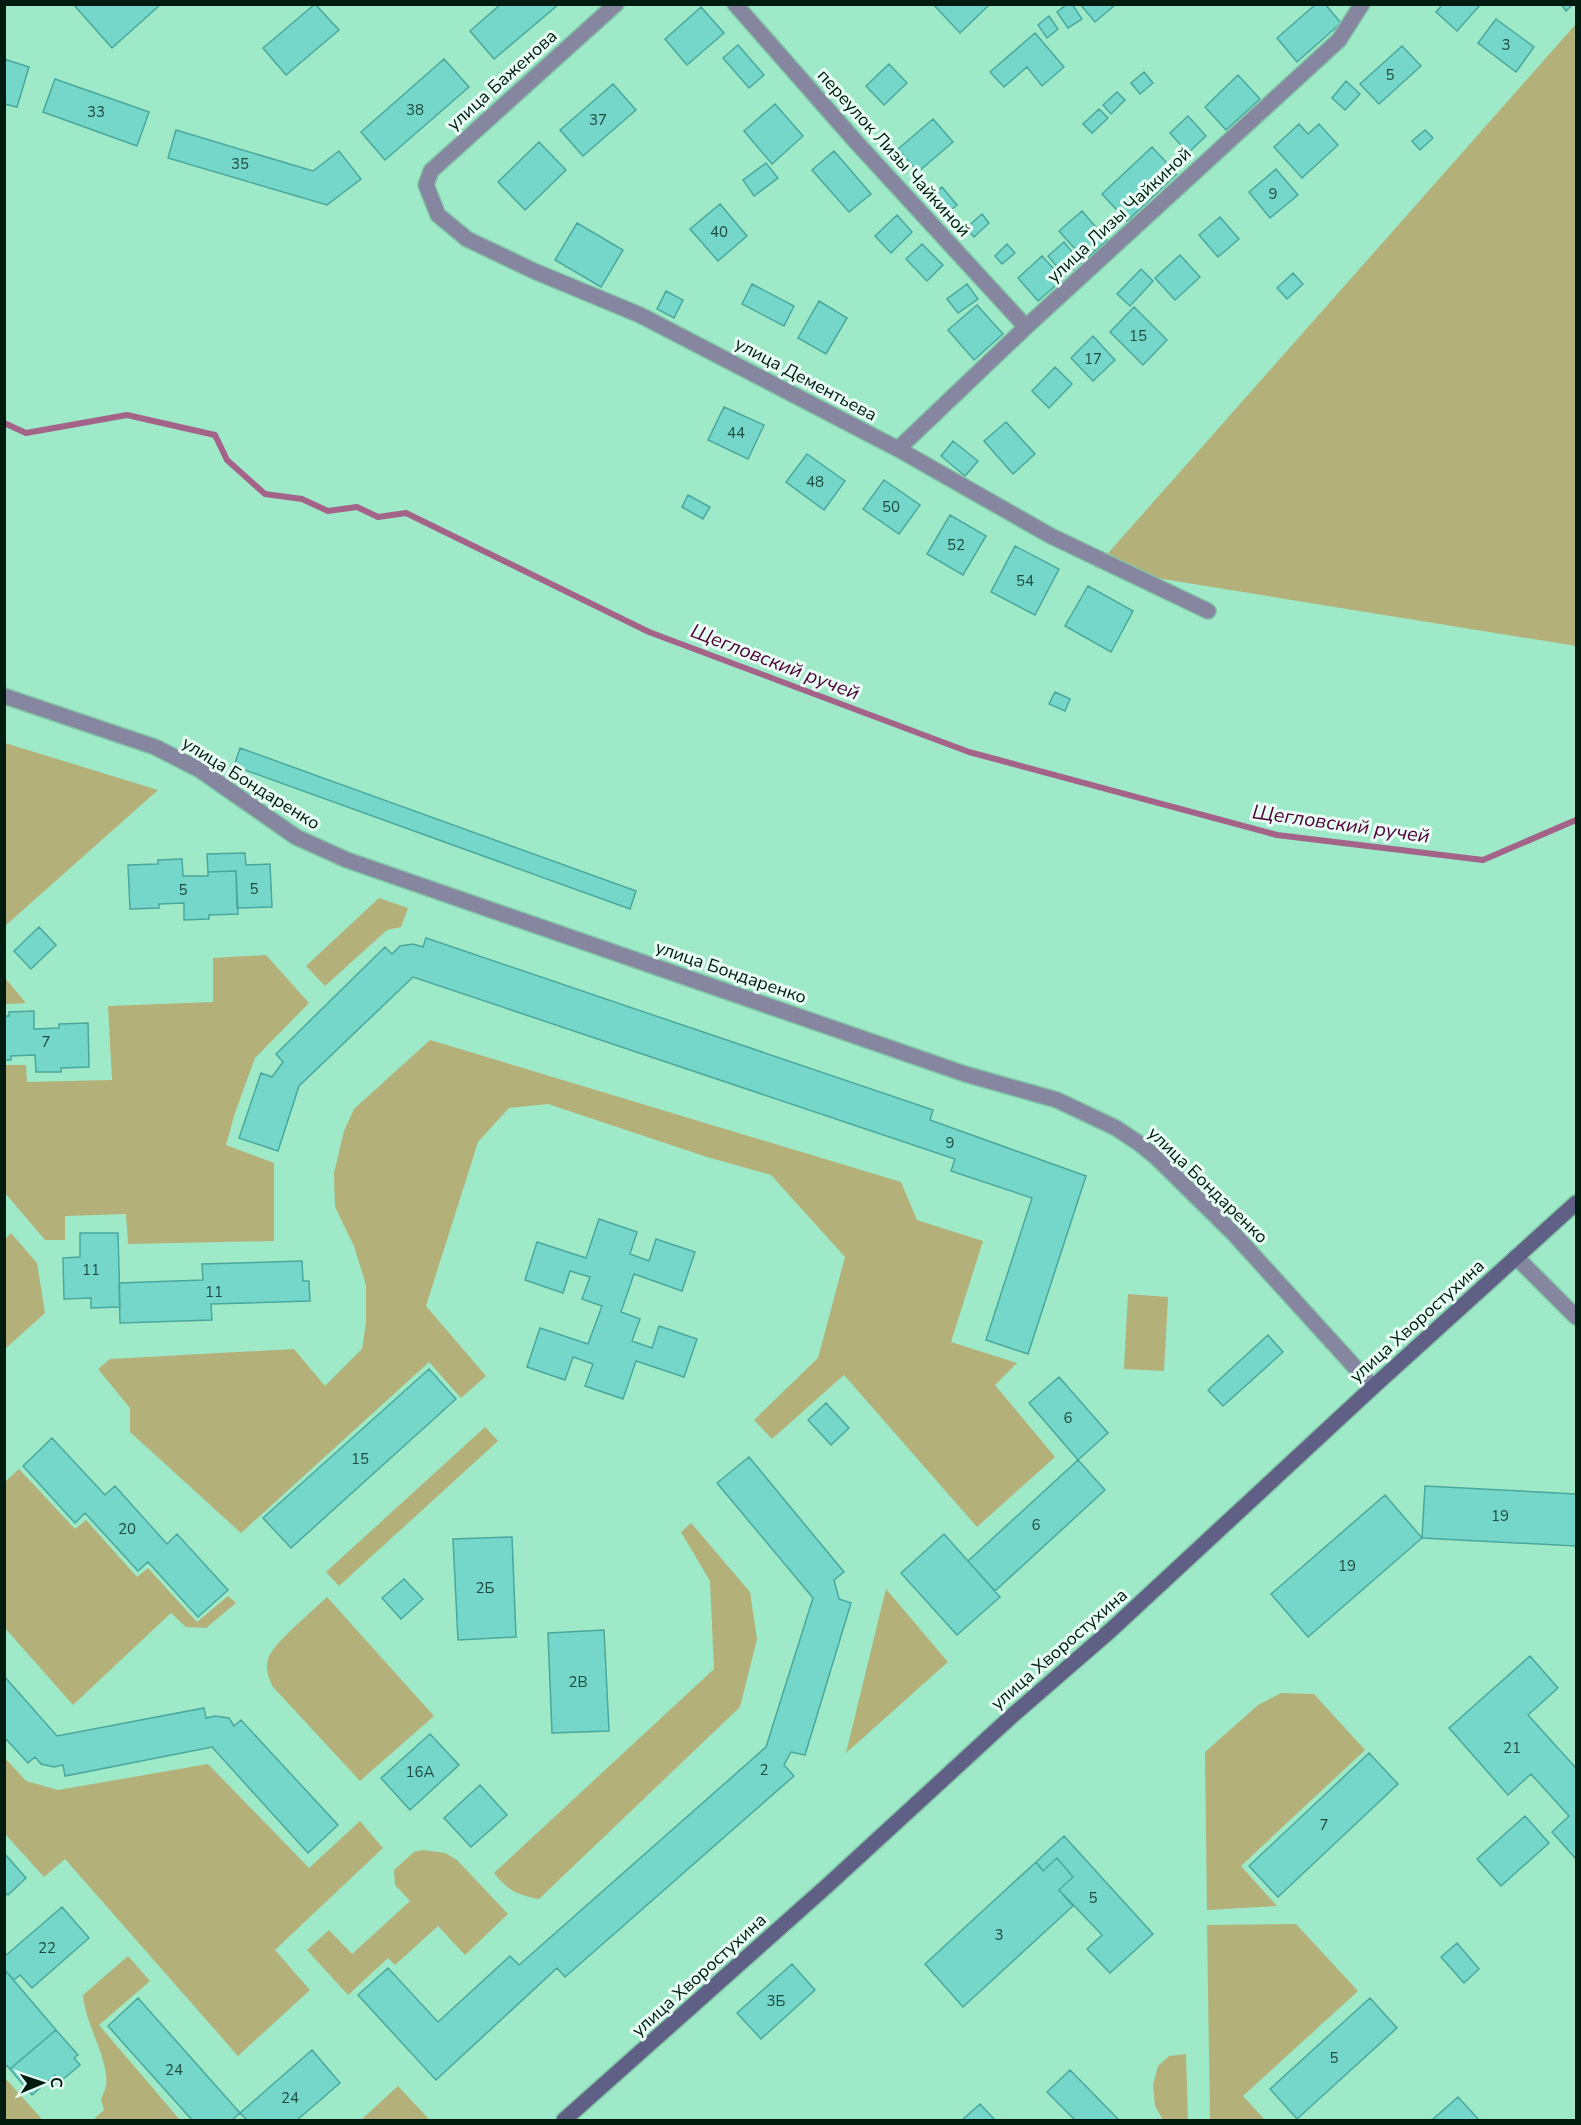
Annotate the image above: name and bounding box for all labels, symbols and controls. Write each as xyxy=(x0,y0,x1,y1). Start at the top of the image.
street label: улица Баженова xyxy=(442,24,562,136)
house number: 3 xyxy=(1501,35,1511,55)
street label: переулок Лизы Чайкиной xyxy=(812,64,976,242)
house number: 5 xyxy=(1385,65,1395,85)
house number: 38 xyxy=(406,100,424,120)
house number: 33 xyxy=(87,102,105,122)
house number: 37 xyxy=(589,110,607,130)
street label: улица Лизы Чайкиной xyxy=(1042,142,1196,288)
house number: 35 xyxy=(231,154,249,174)
house number: 9 xyxy=(1268,184,1278,204)
house number: 40 xyxy=(710,222,728,242)
house number: 15 xyxy=(1129,326,1147,346)
street label: улица Дементьева xyxy=(731,331,881,427)
house number: 17 xyxy=(1084,349,1102,369)
house number: 44 xyxy=(727,423,745,443)
house number: 48 xyxy=(806,472,824,492)
house number: 50 xyxy=(882,497,900,517)
house number: 52 xyxy=(947,535,965,555)
house number: 54 xyxy=(1016,571,1034,591)
water label: Щегловский ручей xyxy=(687,617,863,707)
street label: улица Бондаренко xyxy=(177,731,325,835)
water label: Щегловский ручей xyxy=(1251,798,1431,850)
house number: 5 xyxy=(249,879,259,899)
house number: 5 xyxy=(178,880,188,900)
street label: улица Бондаренко xyxy=(652,935,810,1009)
house number: 7 xyxy=(41,1032,51,1052)
street label: улица Бондаренко xyxy=(1143,1121,1273,1249)
house number: 9 xyxy=(945,1133,955,1153)
street label: улица Хворостухина xyxy=(1344,1254,1490,1388)
house number: 11 xyxy=(82,1260,100,1280)
house number: 11 xyxy=(205,1282,223,1302)
house number: 6 xyxy=(1063,1408,1073,1428)
house number: 15 xyxy=(351,1449,369,1469)
house number: 19 xyxy=(1491,1506,1509,1526)
house number: 6 xyxy=(1031,1515,1041,1535)
house number: 20 xyxy=(118,1519,136,1539)
house number: 19 xyxy=(1338,1556,1356,1576)
house number: 2Б xyxy=(476,1578,495,1598)
street label: улица Хворостухина xyxy=(986,1583,1132,1715)
house number: 2В xyxy=(568,1672,588,1692)
house number: 21 xyxy=(1503,1738,1521,1758)
house number: 2 xyxy=(759,1760,769,1780)
house number: 16А xyxy=(406,1762,435,1782)
house number: 7 xyxy=(1319,1815,1329,1835)
house number: 5 xyxy=(1088,1888,1098,1908)
street label: улица Хворостухина xyxy=(626,1908,772,2042)
house number: 3 xyxy=(994,1925,1004,1945)
house number: 22 xyxy=(38,1938,56,1958)
house number: 3Б xyxy=(767,1991,786,2011)
house number: 5 xyxy=(1329,2048,1339,2068)
north arrow xyxy=(12,2053,72,2113)
house number: 24 xyxy=(165,2060,183,2080)
text: С xyxy=(45,2077,67,2088)
house number: 24 xyxy=(281,2088,299,2108)

